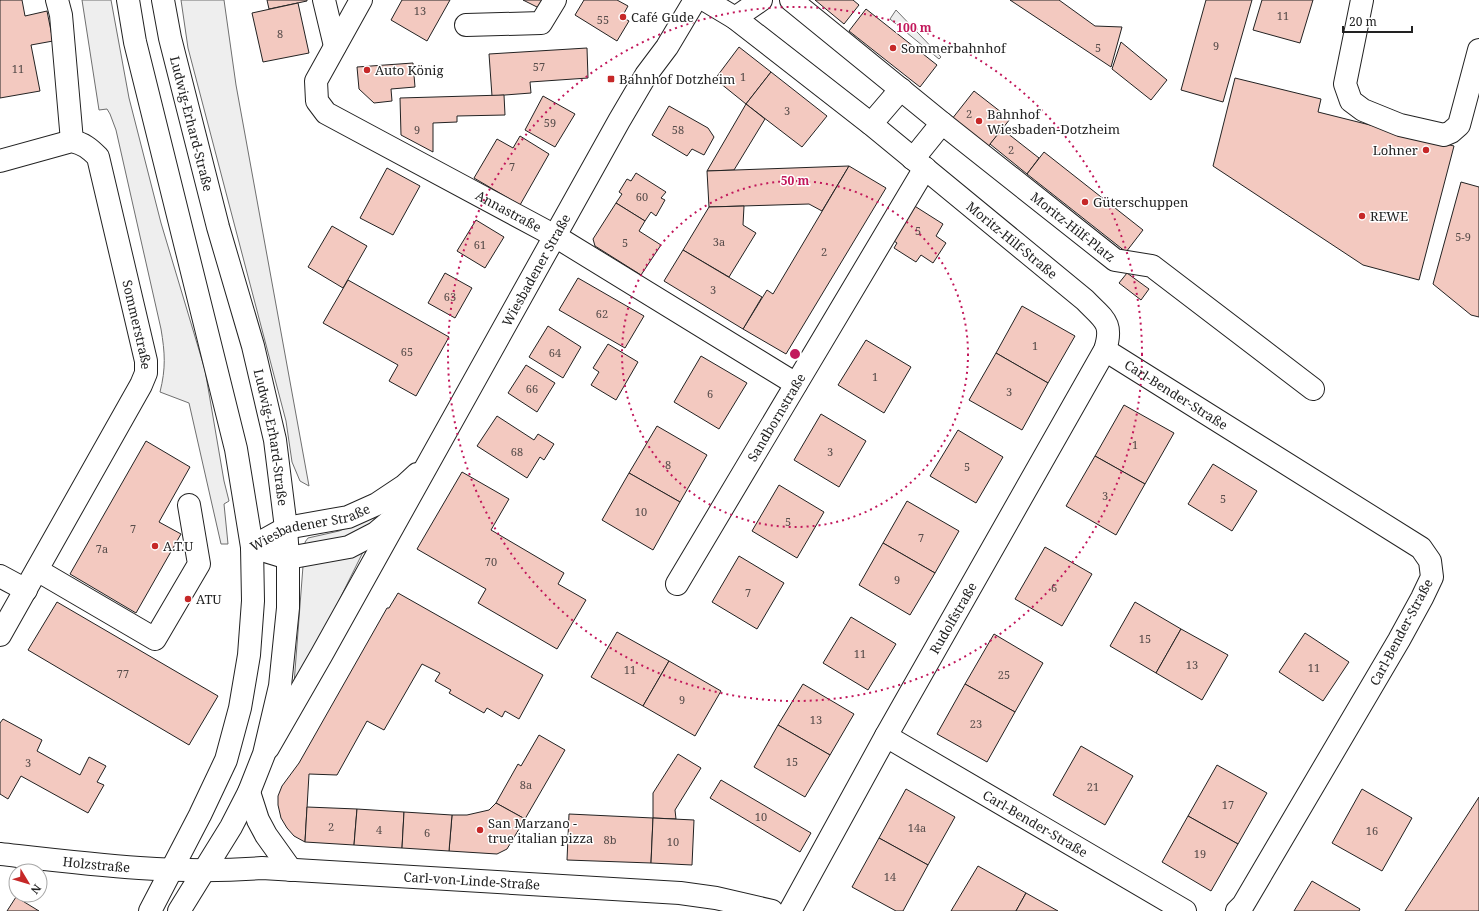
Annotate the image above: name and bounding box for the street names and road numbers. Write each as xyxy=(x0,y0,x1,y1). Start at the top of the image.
street label: Ludwig-Erhard-Straße xyxy=(166,54,218,193)
street label: Annastraße xyxy=(473,186,545,236)
street label: Moritz-Hilf-Platz xyxy=(1027,188,1119,266)
street label: Moritz-Hilf-Straße xyxy=(963,197,1061,283)
street label: Wiesbadener Straße xyxy=(497,211,575,329)
street label: Sommerstraße xyxy=(118,278,155,369)
street label: Carl-Bender-Straße xyxy=(1121,355,1231,434)
street label: Ludwig-Erhard-Straße xyxy=(250,367,292,507)
street label: Sandbornstraße xyxy=(743,370,810,465)
street label: Wiesbadener Straße xyxy=(247,499,373,555)
street label: Carl-Bender-Straße xyxy=(1365,575,1437,689)
street label: Rudolfstraße xyxy=(925,579,981,657)
street label: Carl-Bender-Straße xyxy=(980,786,1091,861)
street label: Holzstraße xyxy=(62,852,131,876)
street label: Carl-von-Linde-Straße xyxy=(403,867,541,894)

